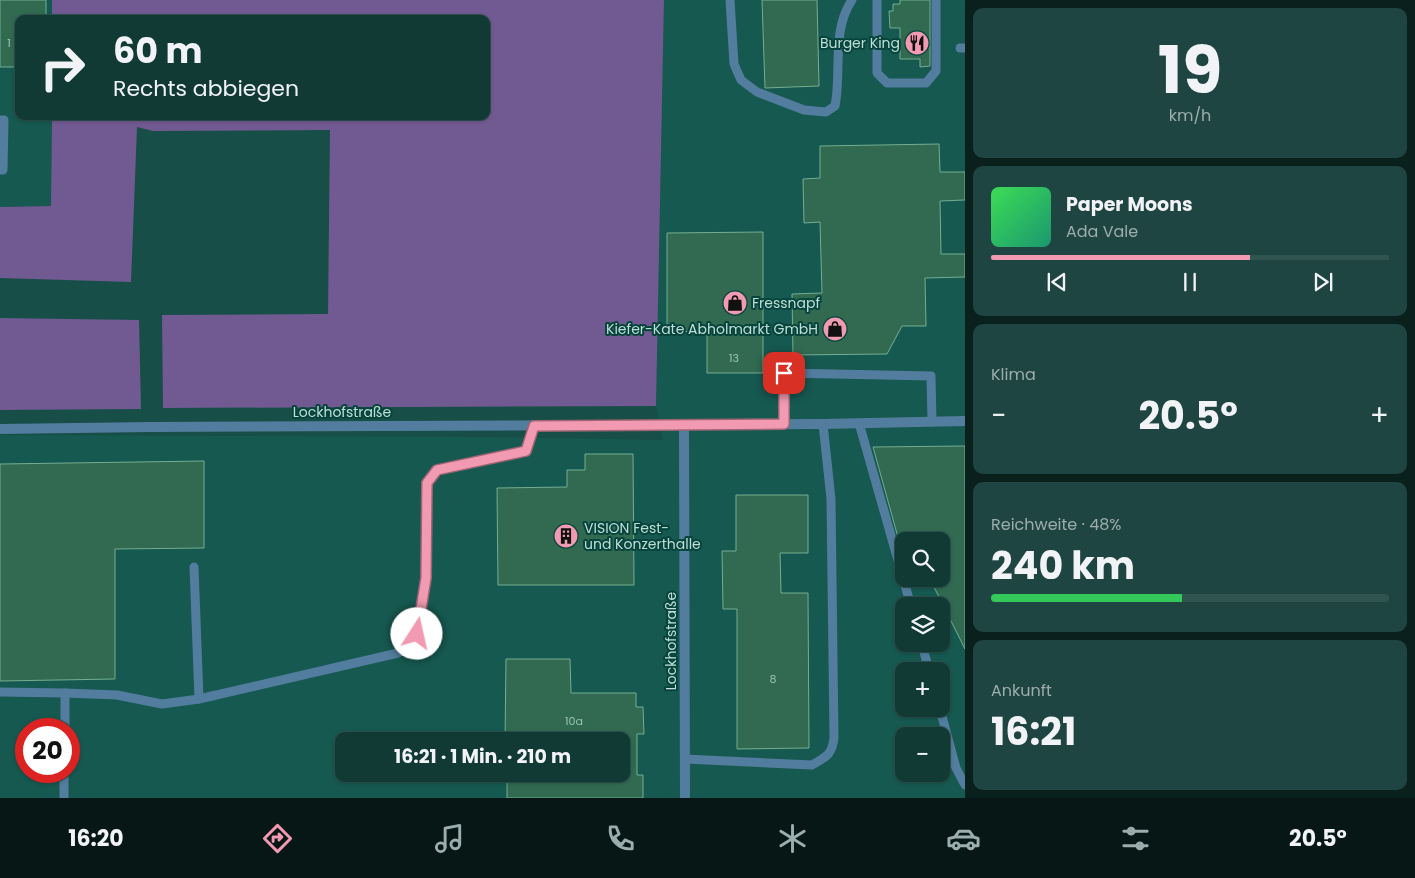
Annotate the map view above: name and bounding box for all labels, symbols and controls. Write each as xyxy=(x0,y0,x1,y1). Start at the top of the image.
text: 19 xyxy=(1158,25,1222,116)
text: 60 m xyxy=(113,26,203,75)
restaurant icon: Burger King xyxy=(904,30,930,56)
place label: Burger King xyxy=(820,33,900,53)
house number: 1 xyxy=(7,35,11,51)
icon: right xyxy=(30,35,95,100)
text: Rechts abbiegen xyxy=(113,73,299,104)
text: km/h xyxy=(1169,104,1211,127)
text: Paper Moons xyxy=(1066,191,1193,218)
text: Ada Vale xyxy=(1066,220,1138,243)
icon: previous xyxy=(1043,268,1071,296)
icon: pause xyxy=(1176,268,1204,296)
icon: next xyxy=(1309,268,1337,296)
shop icon: Fressnapf xyxy=(722,290,748,316)
place label: Fressnapf xyxy=(752,293,820,313)
shop icon: Kiefer-Kate Abholmarkt GmbH xyxy=(822,316,848,342)
place label: Kiefer-Kate Abholmarkt GmbH xyxy=(606,319,818,339)
house number: 13 xyxy=(729,350,739,366)
pin xyxy=(763,352,805,394)
icon: arrive xyxy=(770,359,798,387)
text: Klima xyxy=(991,363,1036,386)
text: 20.5° xyxy=(1138,389,1238,442)
text: − xyxy=(991,396,1006,435)
text: + xyxy=(1370,396,1389,435)
street label: Lockhofstraße xyxy=(293,402,392,422)
text: Reichweite · 48% xyxy=(991,513,1122,536)
place label: VISION Fest- und Konzerthalle xyxy=(584,518,701,554)
building icon: VISION Fest- und Konzerthalle xyxy=(553,523,579,549)
map controls xyxy=(895,532,950,782)
button: search xyxy=(895,532,950,587)
text: 240 km xyxy=(991,539,1135,592)
street label: Lockhofstraße xyxy=(661,591,681,690)
button: layers xyxy=(895,597,950,652)
position arrow xyxy=(390,607,442,659)
button: + xyxy=(895,662,950,717)
house number: 8 xyxy=(770,671,777,687)
text: Ankunft xyxy=(991,679,1052,702)
text: 16:21 xyxy=(991,705,1076,758)
house number: 10a xyxy=(565,713,583,729)
speed limit sign: 20 xyxy=(15,718,80,783)
button: − xyxy=(895,727,950,782)
text: 16:21 · 1 Min. · 210 m xyxy=(394,743,571,770)
icon: directions xyxy=(260,821,295,856)
icon: music xyxy=(432,821,467,856)
icon: phone xyxy=(603,821,638,856)
icon: climate xyxy=(775,821,810,856)
icon: car xyxy=(946,821,981,856)
icon: filters xyxy=(1118,821,1153,856)
text: 16:20 xyxy=(68,823,124,854)
text: 20.5° xyxy=(1289,823,1347,854)

